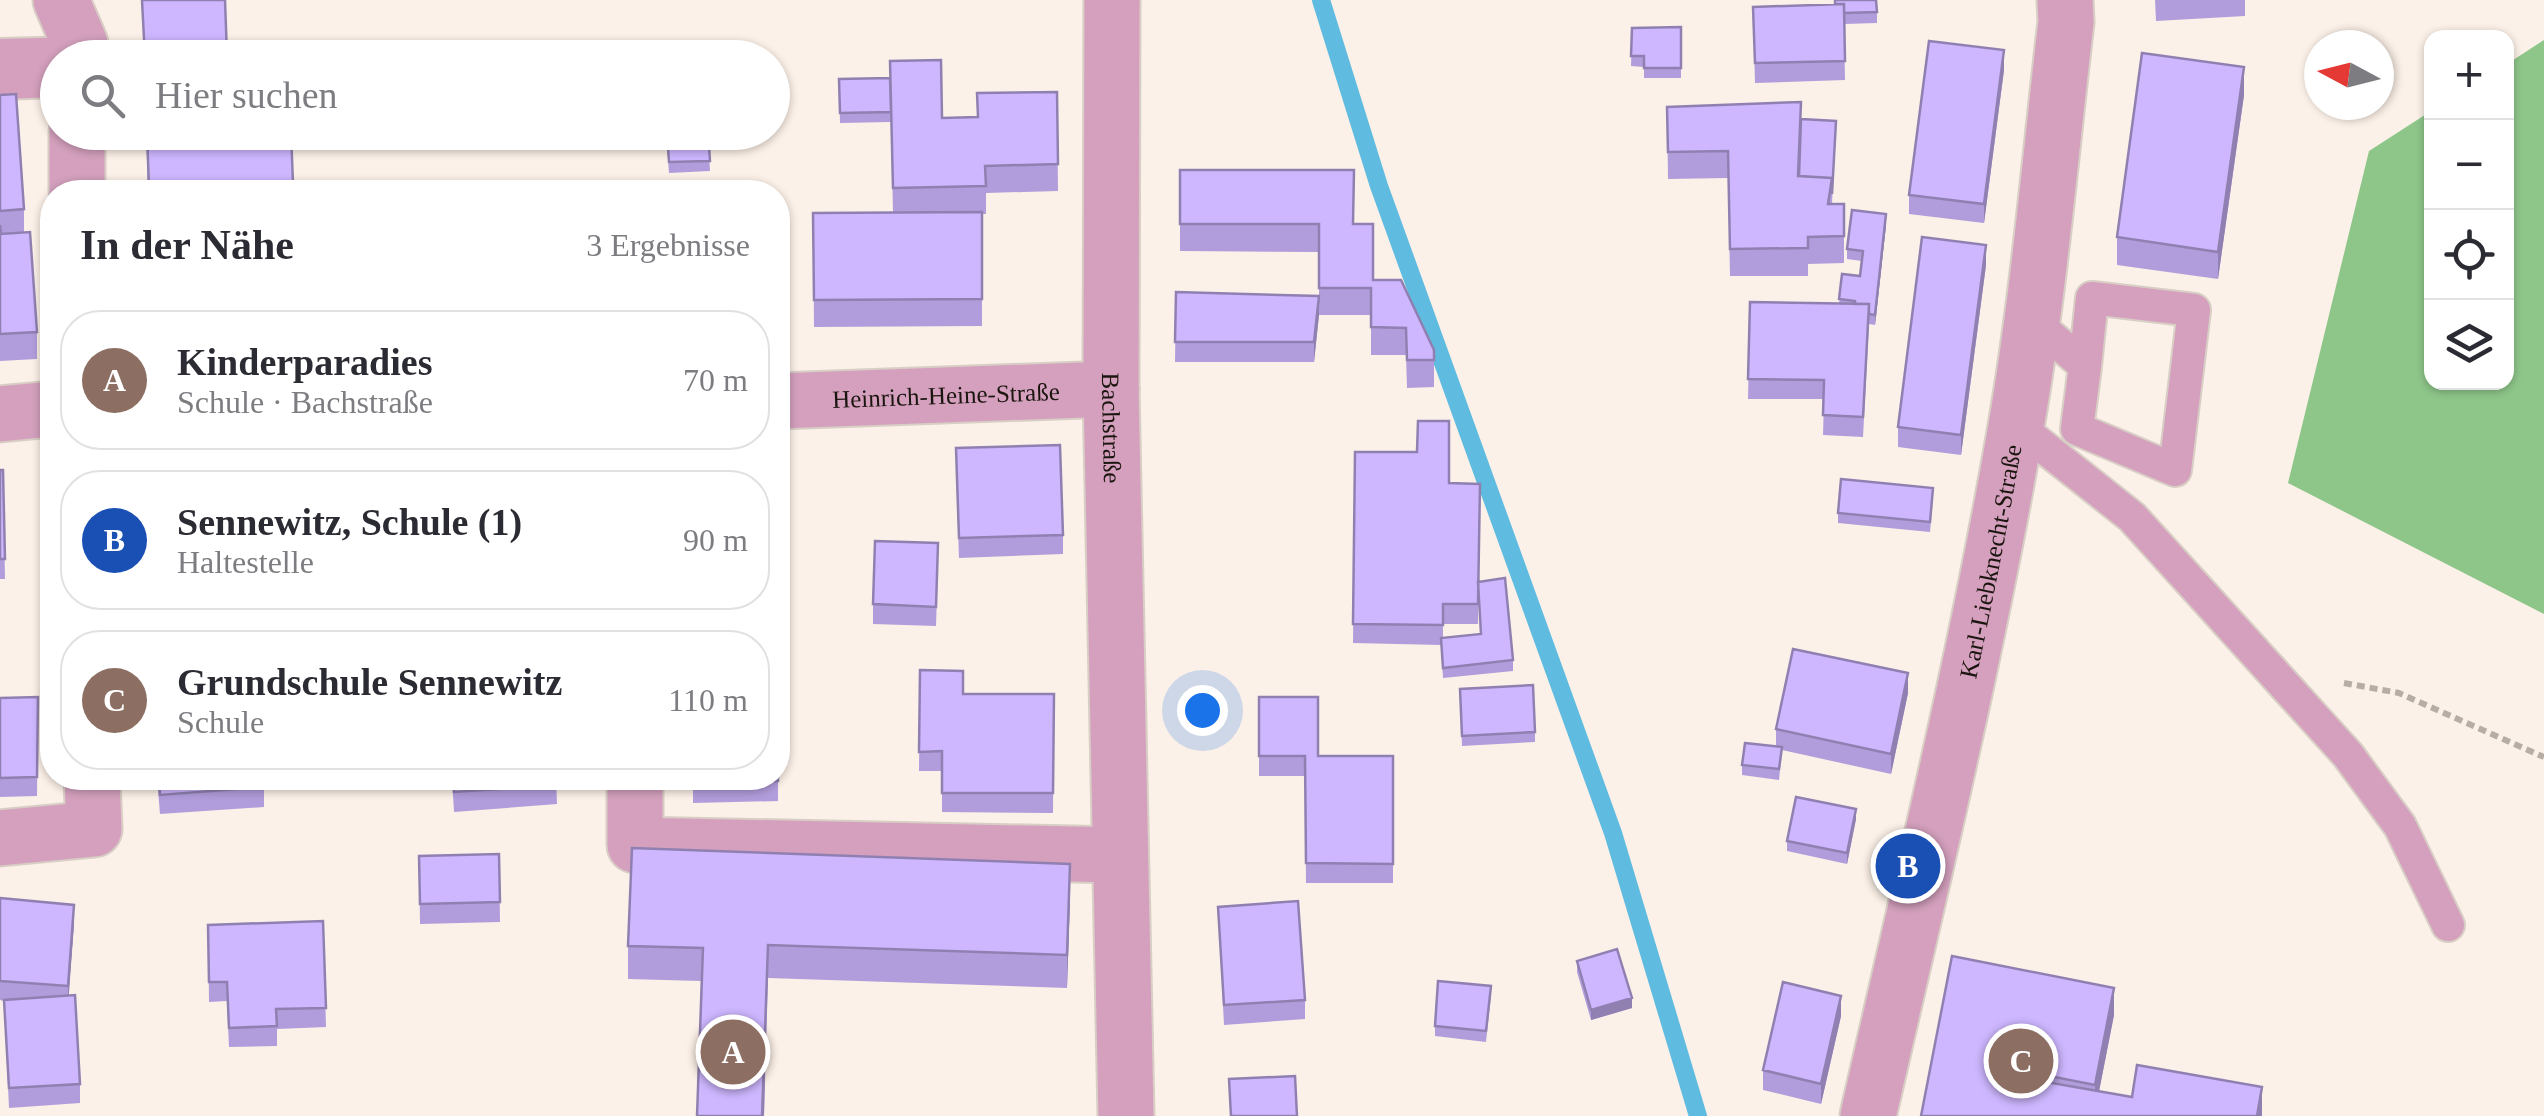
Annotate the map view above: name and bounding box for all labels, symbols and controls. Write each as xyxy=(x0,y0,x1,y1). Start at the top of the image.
north arrow xyxy=(2304,30,2394,120)
map controls xyxy=(2424,30,2514,390)
button: + xyxy=(2424,30,2514,120)
search box xyxy=(40,40,790,150)
icon: search xyxy=(75,68,130,123)
text: Hier suchen xyxy=(155,74,338,116)
button: − xyxy=(2424,120,2514,210)
button: locate xyxy=(2424,210,2514,300)
text: In der Nähe xyxy=(80,222,294,268)
text: 3 Ergebnisse xyxy=(586,227,750,263)
button: layers xyxy=(2424,300,2514,390)
text: Kinderparadies xyxy=(177,341,432,383)
text: A xyxy=(103,362,126,398)
text: 70 m xyxy=(683,362,748,398)
street label: Bachstraße xyxy=(1097,372,1126,484)
street label: Heinrich-Heine-Straße xyxy=(832,377,1060,413)
text: Schule · Bachstraße xyxy=(177,384,433,420)
street label: Karl-Liebknecht-Straße xyxy=(1954,442,2026,681)
text: Sennewitz, Schule (1) xyxy=(177,501,522,543)
text: B xyxy=(104,522,125,558)
text: 90 m xyxy=(683,522,748,558)
text: Haltestelle xyxy=(177,544,314,580)
text: Grundschule Sennewitz xyxy=(177,661,562,703)
text: C xyxy=(103,682,126,718)
text: 110 m xyxy=(668,682,748,718)
your location xyxy=(1177,685,1228,736)
text: Schule xyxy=(177,704,264,740)
pin: B xyxy=(1876,828,1940,904)
pin: A xyxy=(700,1014,766,1090)
pin: C xyxy=(1988,1024,2054,1098)

